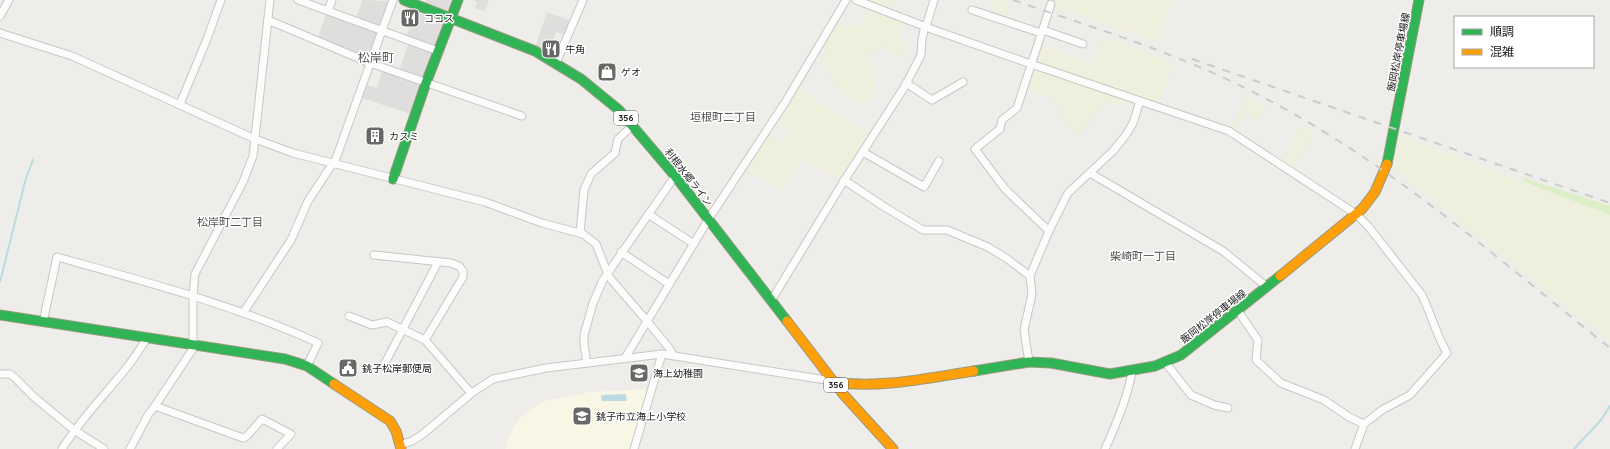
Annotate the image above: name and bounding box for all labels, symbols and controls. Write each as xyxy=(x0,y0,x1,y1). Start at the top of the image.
restaurant icon: ココス xyxy=(399,7,421,29)
place label: ココス xyxy=(424,12,454,25)
street label: 飯岡松岸停車場線 xyxy=(1384,12,1413,93)
legend xyxy=(1454,16,1594,68)
text: 順調 xyxy=(1490,24,1514,39)
restaurant icon: 牛角 xyxy=(540,38,562,60)
place label: 牛角 xyxy=(565,43,585,56)
text: 混雑 xyxy=(1490,44,1514,59)
district label: 松岸町 xyxy=(358,50,394,65)
shop icon: ゲオ xyxy=(596,61,618,83)
place label: ゲオ xyxy=(621,66,641,79)
district label: 垣根町二丁目 xyxy=(690,110,756,124)
road number: 356 xyxy=(614,111,638,125)
building icon: カスミ xyxy=(364,125,386,147)
place label: カスミ xyxy=(389,130,419,143)
street label: 利根水郷ライン xyxy=(662,146,715,209)
district label: 松岸町二丁目 xyxy=(197,215,263,229)
district label: 柴崎町一丁目 xyxy=(1110,249,1176,263)
street label: 飯岡松岸停車場線 xyxy=(1178,287,1249,346)
public building icon: 銚子松岸郵便局 xyxy=(337,357,359,379)
place label: 銚子松岸郵便局 xyxy=(362,362,432,375)
school or university icon: 海上幼稚園 xyxy=(628,362,650,384)
place label: 海上幼稚園 xyxy=(653,367,703,380)
road number: 356 xyxy=(824,378,848,392)
school or university icon: 銚子市立海上小学校 xyxy=(571,405,593,427)
place label: 銚子市立海上小学校 xyxy=(596,410,686,423)

